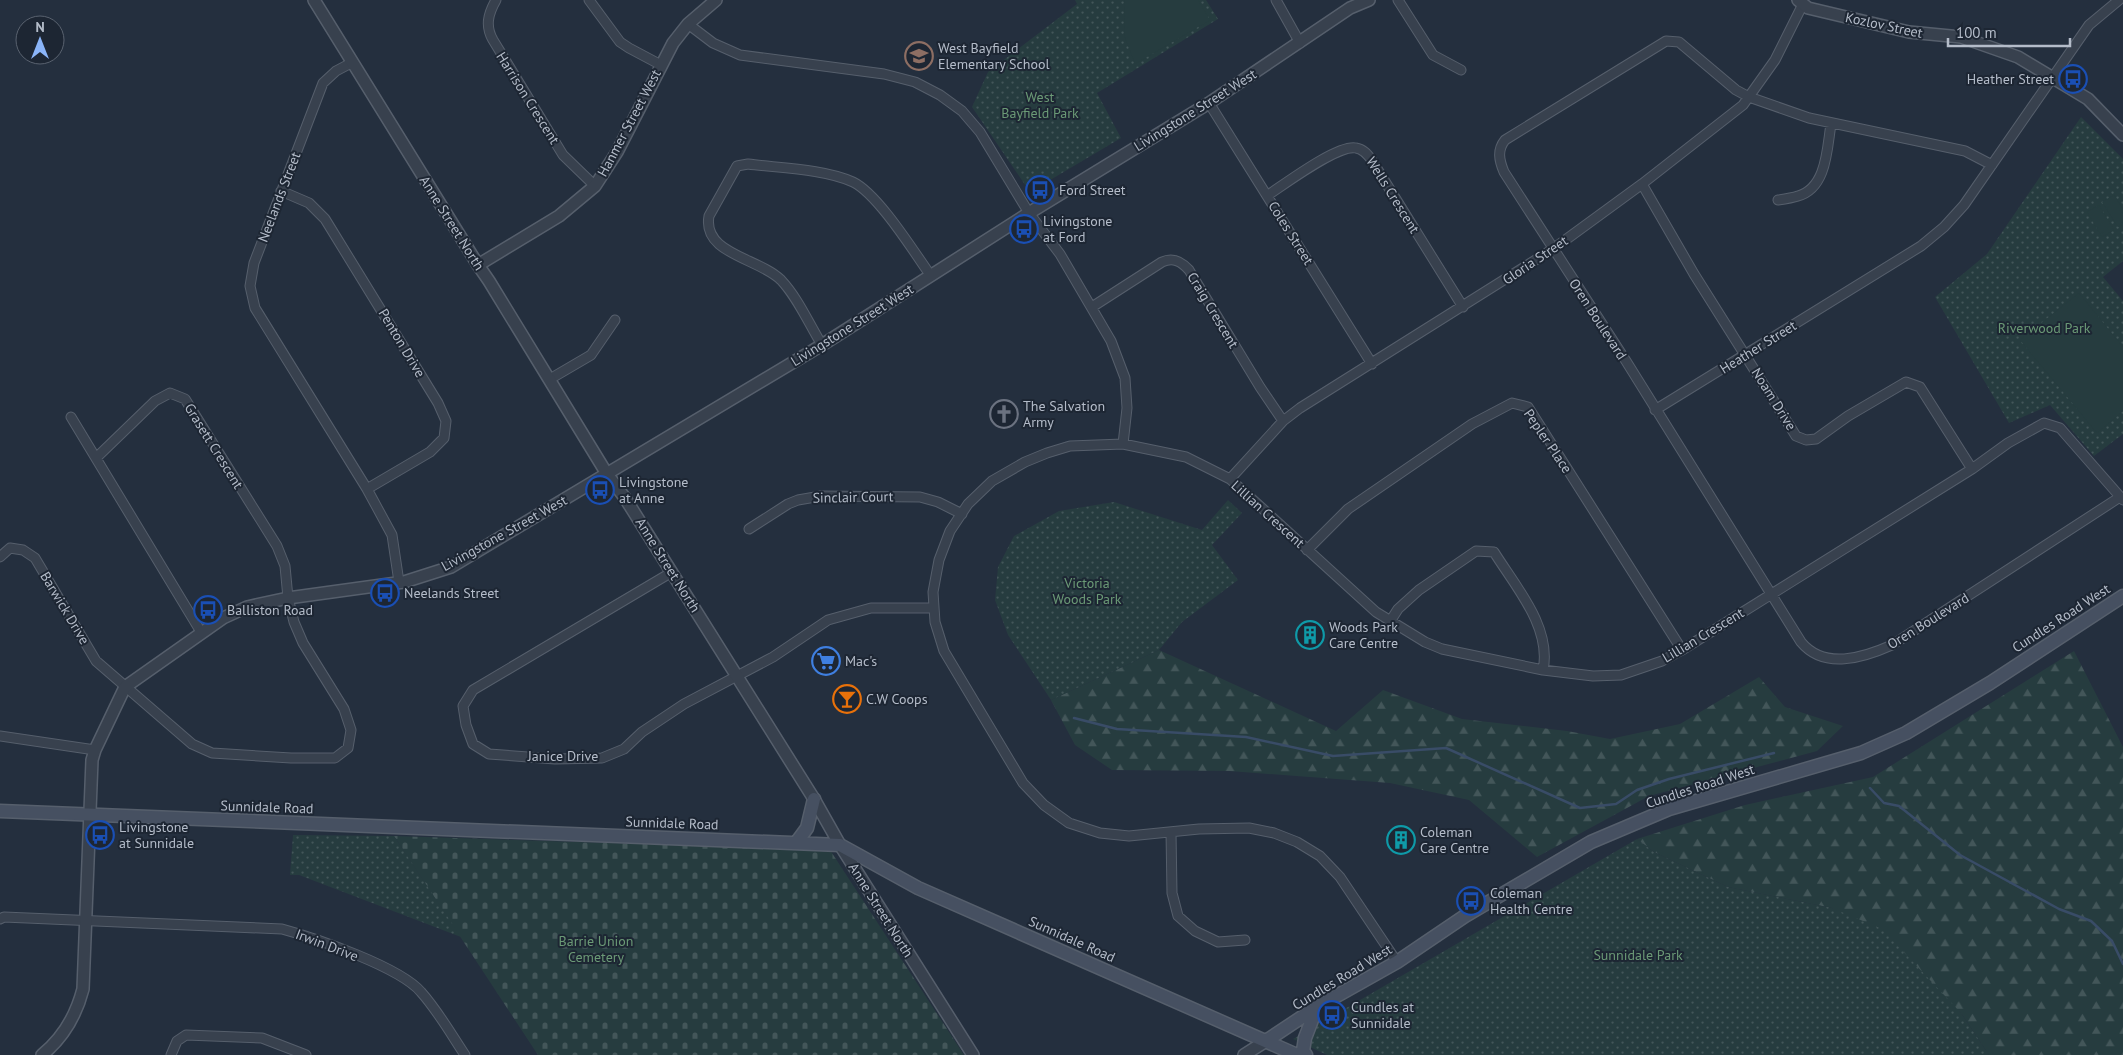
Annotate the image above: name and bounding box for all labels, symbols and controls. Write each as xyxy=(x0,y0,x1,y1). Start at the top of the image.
street label: Kozlov Street xyxy=(1844,8,1925,42)
north arrow xyxy=(15,15,65,65)
scale bar xyxy=(1948,15,2070,47)
text: N xyxy=(35,18,45,36)
text: 100 m xyxy=(1956,23,1997,42)
place label: West Bayfield Elementary School xyxy=(938,39,1050,73)
school or university icon: West Bayfield Elementary School xyxy=(904,41,934,71)
street label: Harrison Crescent xyxy=(492,49,564,148)
bus stop icon: Heather Street xyxy=(2058,64,2088,94)
street label: Livingstone Street West xyxy=(1130,65,1260,155)
street label: Hanmer Street West xyxy=(593,66,665,180)
place label: Heather Street xyxy=(1967,70,2054,88)
park label: West Bayfield Park xyxy=(1001,88,1079,122)
street label: Neelands Street xyxy=(254,149,305,245)
street label: Wells Crescent xyxy=(1362,153,1424,237)
street label: Anne Street North xyxy=(416,172,488,274)
bus stop icon: Ford Street xyxy=(1025,175,1055,205)
place label: Ford Street xyxy=(1059,181,1126,199)
street label: Coles Street xyxy=(1264,198,1318,268)
place label: Livingstone at Ford xyxy=(1043,212,1112,246)
bus stop icon: Livingstone at Ford xyxy=(1009,214,1039,244)
street label: Gloria Street xyxy=(1499,231,1571,288)
street label: Craig Crescent xyxy=(1183,269,1243,351)
street label: Oren Boulevard xyxy=(1565,275,1631,363)
street label: Livingstone Street West xyxy=(787,280,917,370)
street label: Penton Drive xyxy=(374,305,430,381)
street label: Heather Street xyxy=(1716,316,1800,378)
park label: Riverwood Park xyxy=(1998,319,2091,337)
street label: Noam Drive xyxy=(1748,364,1800,434)
place label: The Salvation Army xyxy=(1023,397,1105,431)
church icon: The Salvation Army xyxy=(989,399,1019,429)
street label: Grasett Crescent xyxy=(181,400,248,492)
street label: Pepler Place xyxy=(1520,405,1576,477)
place label: Livingstone at Anne xyxy=(619,473,688,507)
bus stop icon: Livingstone at Anne xyxy=(585,475,615,505)
street label: Lillian Crescent xyxy=(1228,476,1308,552)
street label: Sinclair Court xyxy=(812,487,894,507)
street label: Livingstone Street West xyxy=(438,491,570,575)
street label: Anne Street North xyxy=(632,514,704,616)
street label: Barwick Drive xyxy=(36,568,94,648)
park label: Victoria Woods Park xyxy=(1053,574,1122,608)
bus stop icon: Neelands Street xyxy=(370,578,400,608)
street label: Cundles Road West xyxy=(2009,579,2114,656)
place label: Neelands Street xyxy=(404,584,499,602)
street label: Oren Boulevard xyxy=(1884,589,1972,653)
bus stop icon: Balliston Road xyxy=(193,595,223,625)
place label: Balliston Road xyxy=(227,601,313,619)
street label: Lillian Crescent xyxy=(1659,603,1747,666)
place label: Woods Park Care Centre xyxy=(1329,618,1398,652)
building icon: Woods Park Care Centre xyxy=(1295,620,1325,650)
supermarket icon: Mac's xyxy=(811,646,841,676)
place label: Mac's xyxy=(845,652,877,670)
bar icon: C.W Coops xyxy=(832,684,862,714)
place label: C.W Coops xyxy=(866,690,928,708)
street label: Janice Drive xyxy=(527,747,598,765)
street label: Cundles Road West xyxy=(1643,760,1757,812)
street label: Sunnidale Road xyxy=(220,796,314,818)
street label: Sunnidale Road xyxy=(625,812,719,834)
place label: Livingstone at Sunnidale xyxy=(119,818,194,852)
bus stop icon: Livingstone at Sunnidale xyxy=(85,820,115,850)
place label: Coleman Care Centre xyxy=(1420,823,1489,857)
building icon: Coleman Care Centre xyxy=(1386,825,1416,855)
street label: Anne Street North xyxy=(845,859,917,961)
place label: Coleman Health Centre xyxy=(1490,884,1573,918)
bus stop icon: Coleman Health Centre xyxy=(1456,886,1486,916)
street label: Sunnidale Road xyxy=(1026,912,1118,966)
street label: Irwin Drive xyxy=(293,925,361,965)
park label: Barrie Union Cemetery xyxy=(559,932,633,966)
street label: Cundles Road West xyxy=(1289,940,1395,1014)
park label: Sunnidale Park xyxy=(1593,946,1683,964)
place label: Cundles at Sunnidale xyxy=(1351,998,1414,1032)
bus stop icon: Cundles at Sunnidale xyxy=(1317,1000,1347,1030)

